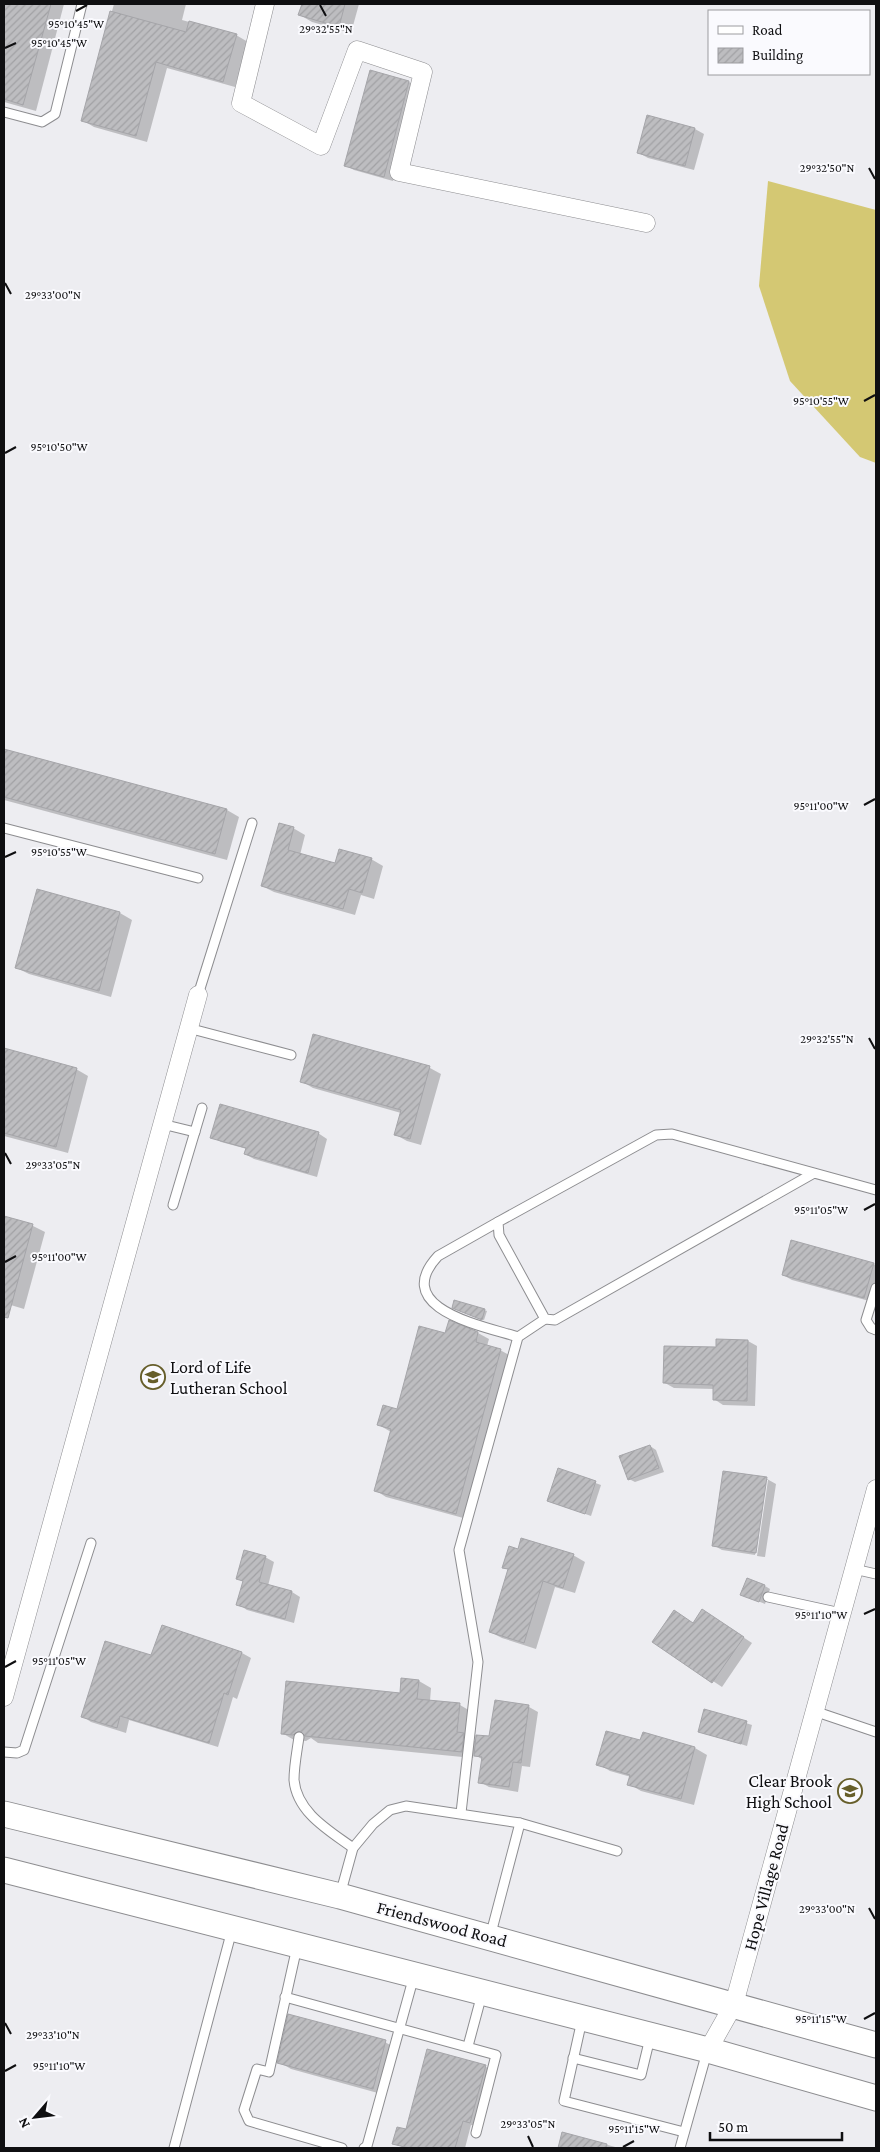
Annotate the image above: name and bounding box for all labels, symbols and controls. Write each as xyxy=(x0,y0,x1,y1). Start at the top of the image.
legend xyxy=(708,10,870,75)
text: 95°10'45"W xyxy=(48,17,104,31)
text: 29°32'55"N xyxy=(299,22,353,36)
text: Road xyxy=(752,22,783,38)
text: 95°10'45"W xyxy=(31,36,87,50)
text: Building xyxy=(752,47,803,64)
text: 29°32'50"N xyxy=(800,161,854,175)
text: 29°33'00"N xyxy=(25,288,81,302)
text: 95°10'55"W xyxy=(793,394,849,408)
text: 95°10'50"W xyxy=(31,440,87,454)
text: 95°11'00"W xyxy=(794,799,848,813)
text: 95°10'55"W xyxy=(31,845,87,859)
text: 29°32'55"N xyxy=(800,1032,854,1046)
text: 29°33'05"N xyxy=(26,1158,81,1172)
text: 95°11'05"W xyxy=(794,1203,848,1217)
text: 95°11'00"W xyxy=(32,1250,86,1264)
place label: Lord of Life Lutheran School xyxy=(170,1357,288,1398)
school or university icon: Lord of Life Lutheran School xyxy=(140,1364,166,1390)
text: 95°11'10"W xyxy=(795,1608,847,1622)
text: 95°11'05"W xyxy=(32,1654,86,1668)
place label: Clear Brook High School xyxy=(746,1771,832,1812)
school or university icon: Clear Brook High School xyxy=(837,1778,863,1804)
street label: Hope Village Road xyxy=(739,1821,793,1953)
street label: Friendswood Road xyxy=(375,1897,510,1951)
text: 29°33'00"N xyxy=(799,1902,855,1916)
text: 95°11'15"W xyxy=(795,2012,847,2026)
text: 29°33'10"N xyxy=(26,2028,80,2042)
text: 95°11'10"W xyxy=(33,2059,85,2073)
north arrow xyxy=(10,2092,60,2142)
scale bar xyxy=(710,2110,842,2142)
text: N xyxy=(14,2115,33,2131)
text: 29°33'05"N xyxy=(501,2117,556,2131)
text: 50 m xyxy=(718,2119,748,2135)
text: 95°11'15"W xyxy=(608,2122,660,2136)

